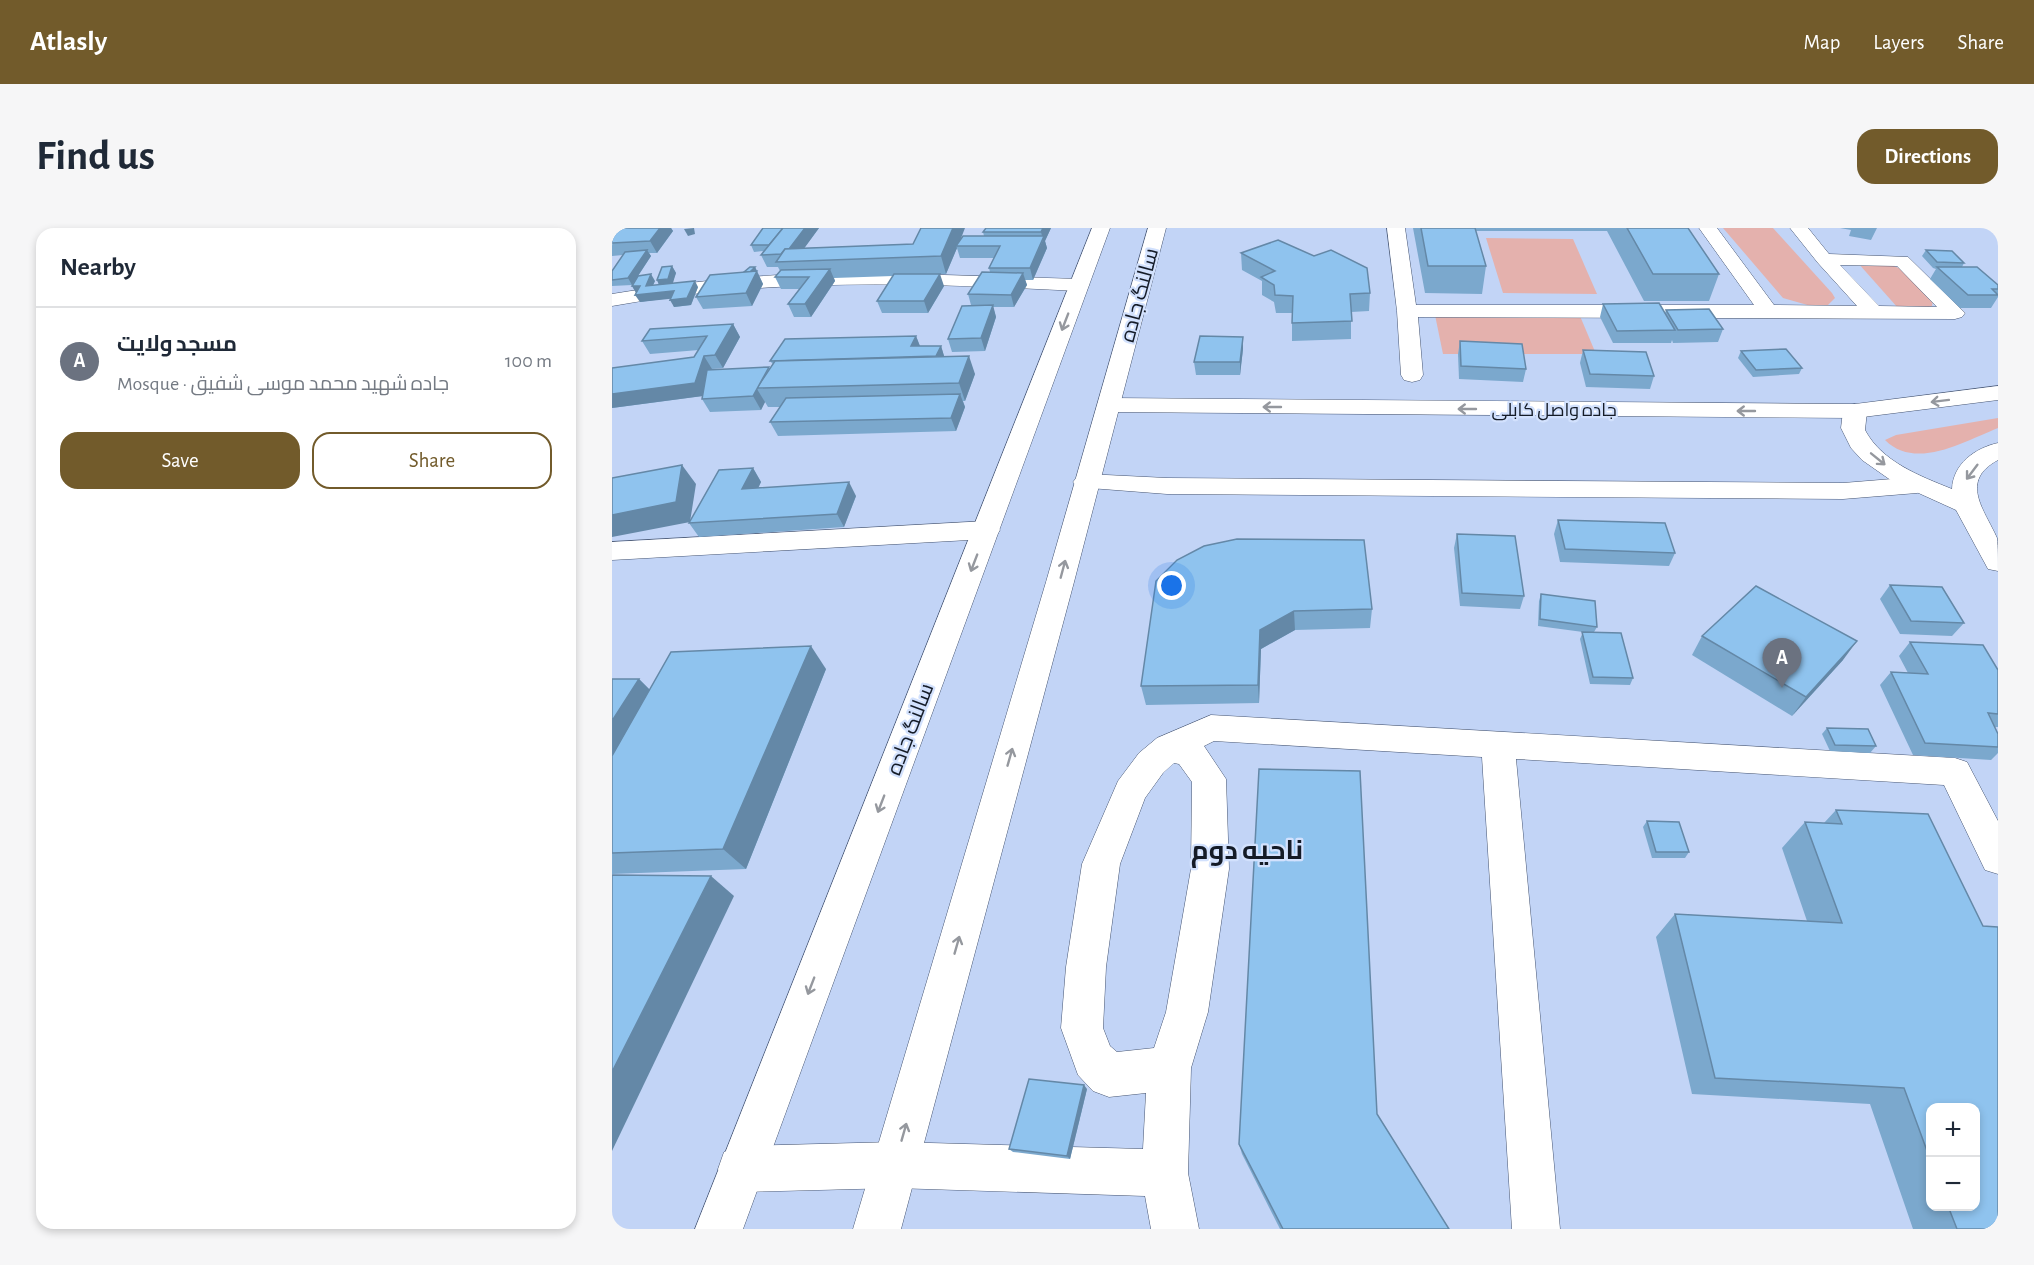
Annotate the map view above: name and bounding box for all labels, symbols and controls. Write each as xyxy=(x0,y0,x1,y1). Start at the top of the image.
text: Atlasly xyxy=(30,28,107,56)
text: Map xyxy=(1804,32,1840,53)
text: Layers xyxy=(1873,32,1924,53)
text: Share xyxy=(1957,32,2004,53)
button: Directions xyxy=(1857,129,1998,184)
text: Find us xyxy=(36,135,155,177)
street label: سالنگ جاده xyxy=(1117,246,1162,344)
text: Nearby xyxy=(60,254,136,280)
one-way arrow xyxy=(1059,312,1070,331)
text: مسجد ولایت xyxy=(117,333,237,355)
text: A xyxy=(74,351,86,371)
text: 100 m xyxy=(505,351,552,371)
text: Mosque · جاده شهید محمد موسی شفیق xyxy=(117,374,449,394)
one-way arrow xyxy=(1931,396,1951,407)
one-way arrow xyxy=(1262,402,1282,413)
street label: جاده واصل کابلی xyxy=(1491,402,1617,421)
one-way arrow xyxy=(1457,403,1477,415)
one-way arrow xyxy=(1736,405,1756,417)
button: Save xyxy=(60,432,300,489)
button: Share xyxy=(312,432,552,489)
one-way arrow xyxy=(1870,453,1886,466)
one-way arrow xyxy=(1965,464,1978,480)
one-way arrow xyxy=(968,554,979,572)
one-way arrow xyxy=(1058,560,1070,579)
your location xyxy=(1157,571,1186,600)
pin: A xyxy=(1762,638,1802,688)
street label: سالنگ جاده xyxy=(883,680,938,778)
one-way arrow xyxy=(1005,748,1017,767)
one-way arrow xyxy=(875,794,886,813)
district label: ناحیه دوم xyxy=(1191,837,1303,868)
one-way arrow xyxy=(952,936,963,955)
one-way arrow xyxy=(805,976,816,995)
map controls xyxy=(1926,1103,1980,1211)
button: + xyxy=(1926,1103,1980,1157)
one-way arrow xyxy=(899,1123,910,1142)
button: − xyxy=(1926,1157,1980,1211)

